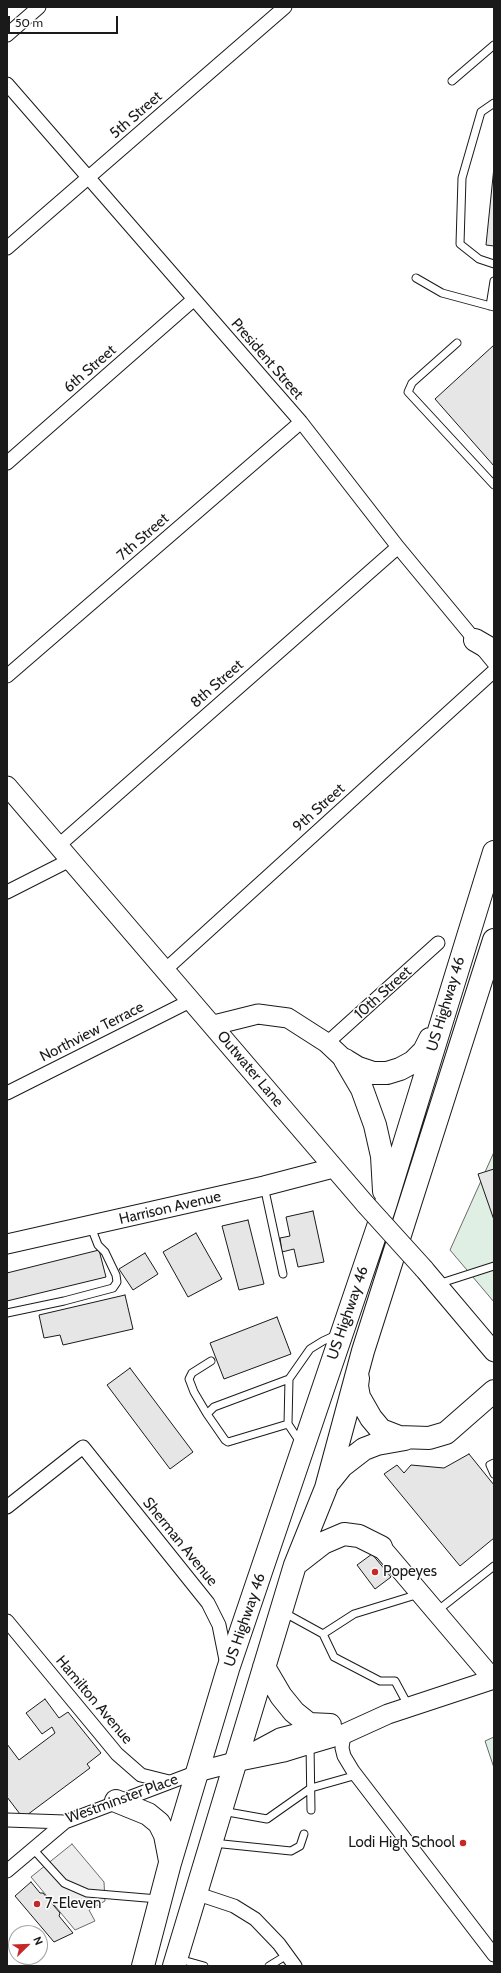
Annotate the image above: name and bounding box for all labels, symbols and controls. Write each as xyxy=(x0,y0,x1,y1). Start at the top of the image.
scale bar xyxy=(10,8,120,34)
text: 50 m xyxy=(15,15,43,30)
street label: 5th Street xyxy=(106,87,166,143)
street label: President Street xyxy=(227,315,307,403)
street label: 6th Street xyxy=(60,341,120,397)
street label: 7th Street xyxy=(113,510,173,564)
street label: 8th Street xyxy=(187,656,247,712)
street label: 9th Street xyxy=(289,780,349,836)
street label: US Highway 46 xyxy=(423,955,469,1053)
street label: 10th Street xyxy=(351,963,415,1023)
street label: Northview Terrace xyxy=(37,998,147,1066)
street label: Outwater Lane xyxy=(213,1027,287,1111)
street label: Harrison Avenue xyxy=(117,1188,223,1228)
street label: US Highway 46 xyxy=(324,1264,372,1362)
street label: Sherman Avenue xyxy=(139,1494,221,1590)
place label: Popeyes xyxy=(383,1563,437,1581)
marker: Popeyes xyxy=(370,1567,380,1577)
street label: US Highway 46 xyxy=(221,1571,269,1669)
street label: Hamilton Avenue xyxy=(52,1652,136,1748)
street label: Westminster Place xyxy=(64,1770,180,1828)
place label: Lodi High School xyxy=(348,1834,455,1852)
marker: Lodi High School xyxy=(458,1838,468,1848)
place label: 7-Eleven xyxy=(45,1895,101,1913)
marker: 7-Eleven xyxy=(32,1899,42,1909)
north arrow xyxy=(8,1925,48,1965)
text: N xyxy=(30,1934,46,1947)

